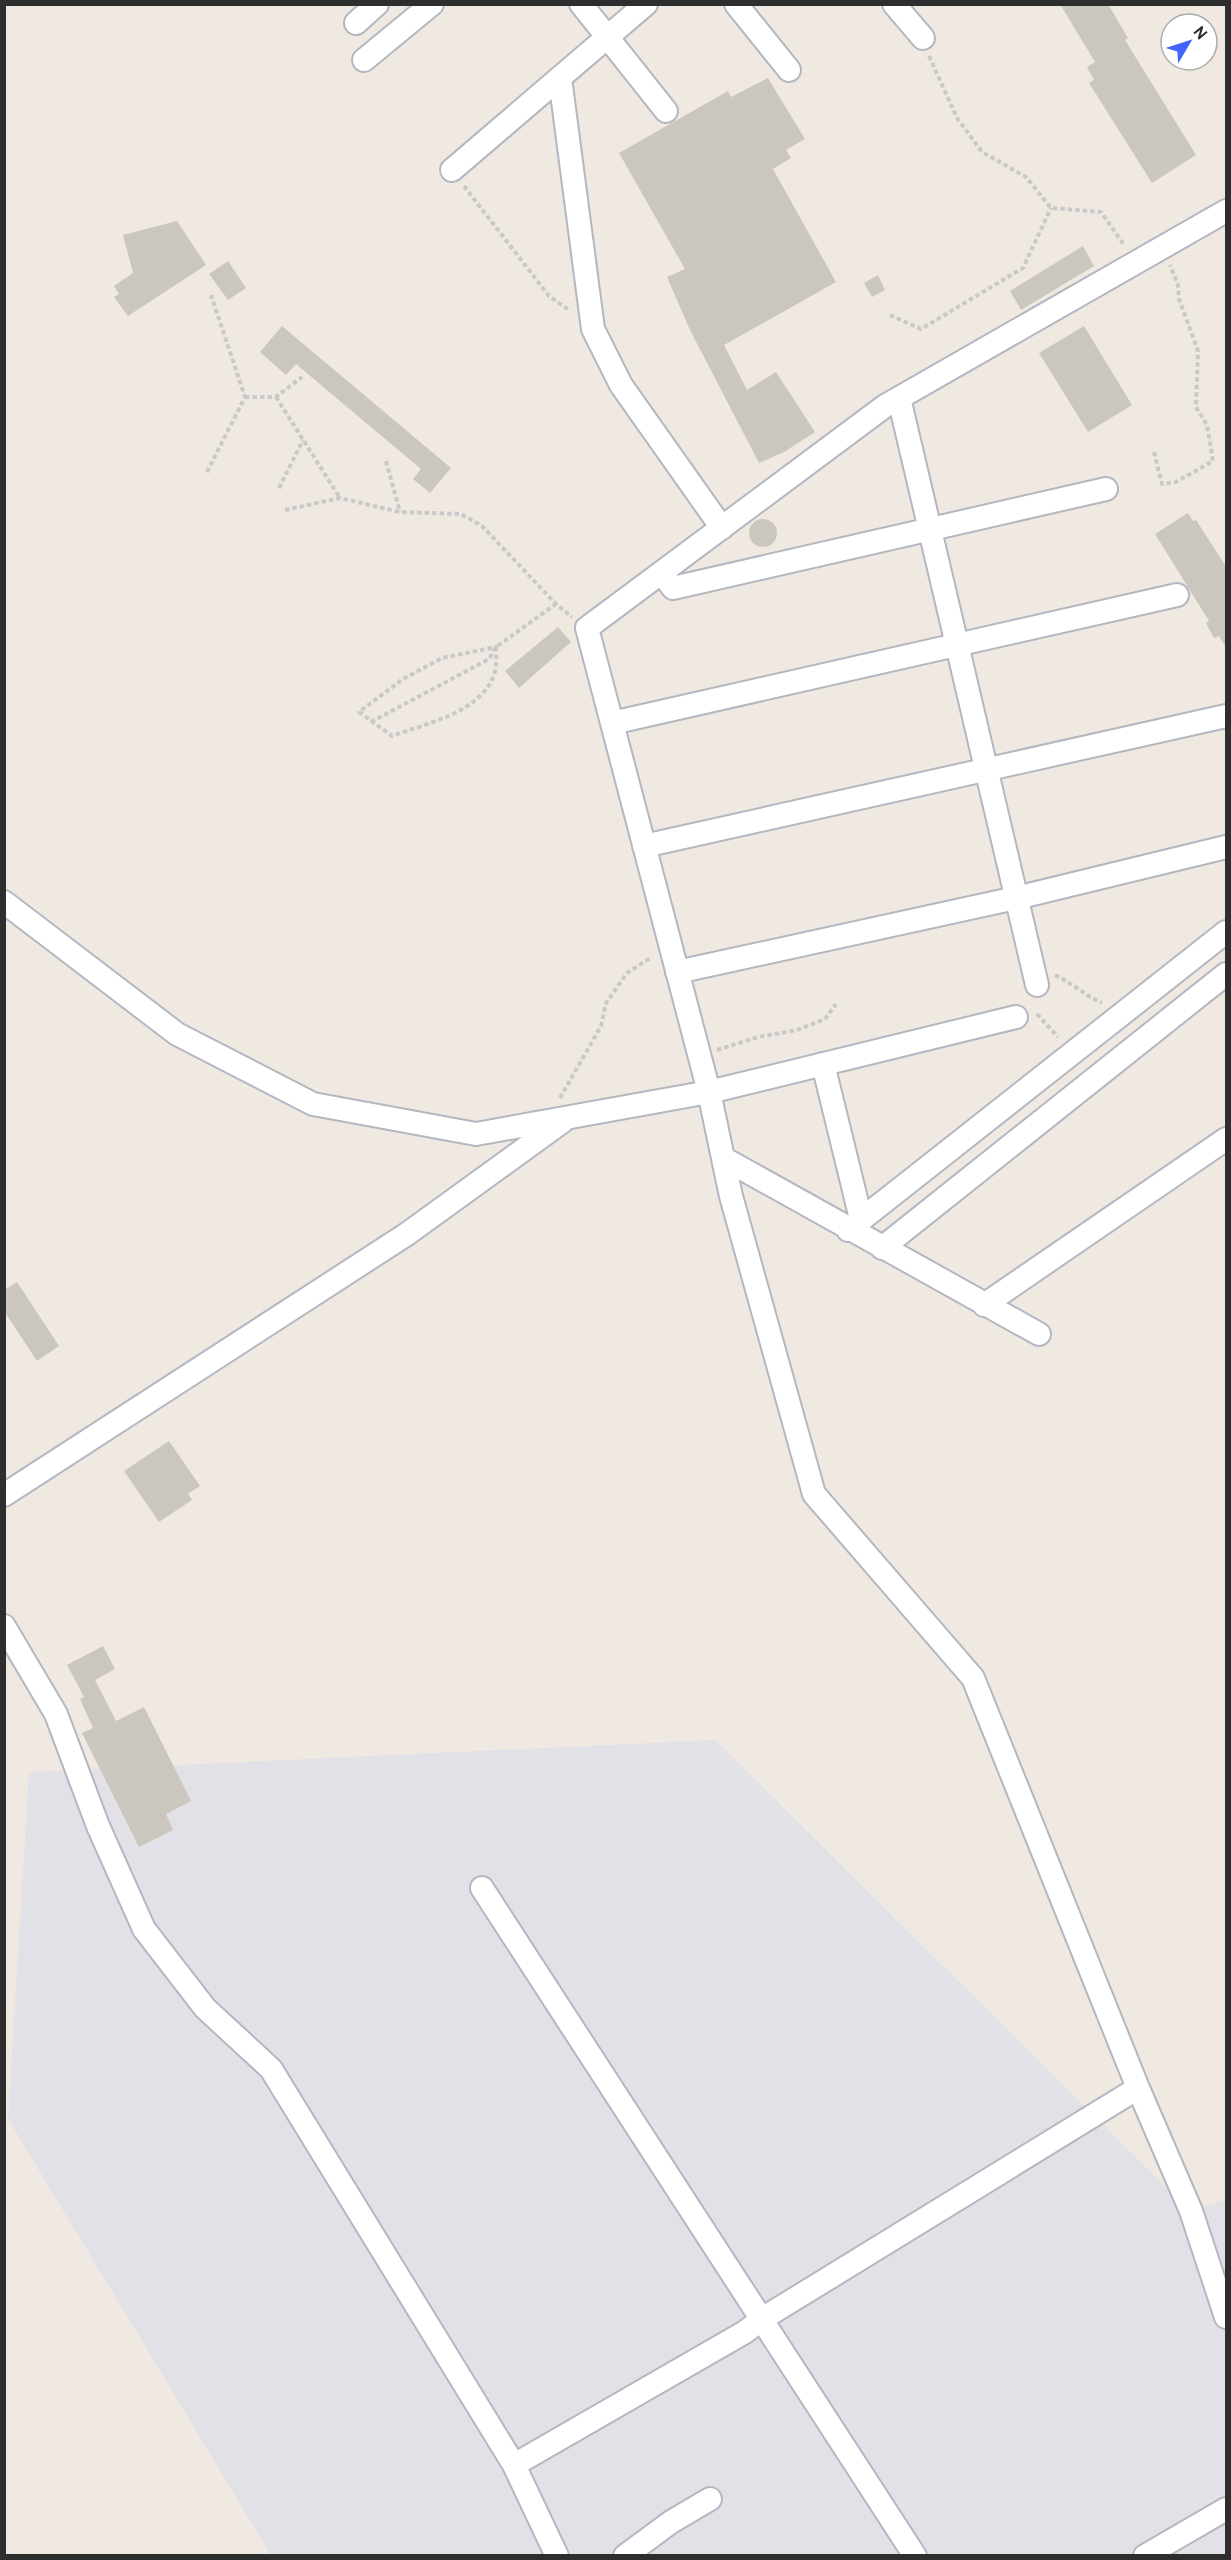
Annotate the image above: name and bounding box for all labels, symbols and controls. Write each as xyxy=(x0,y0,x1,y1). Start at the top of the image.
north arrow xyxy=(1159,12,1219,72)
text: N xyxy=(1188,23,1210,45)

